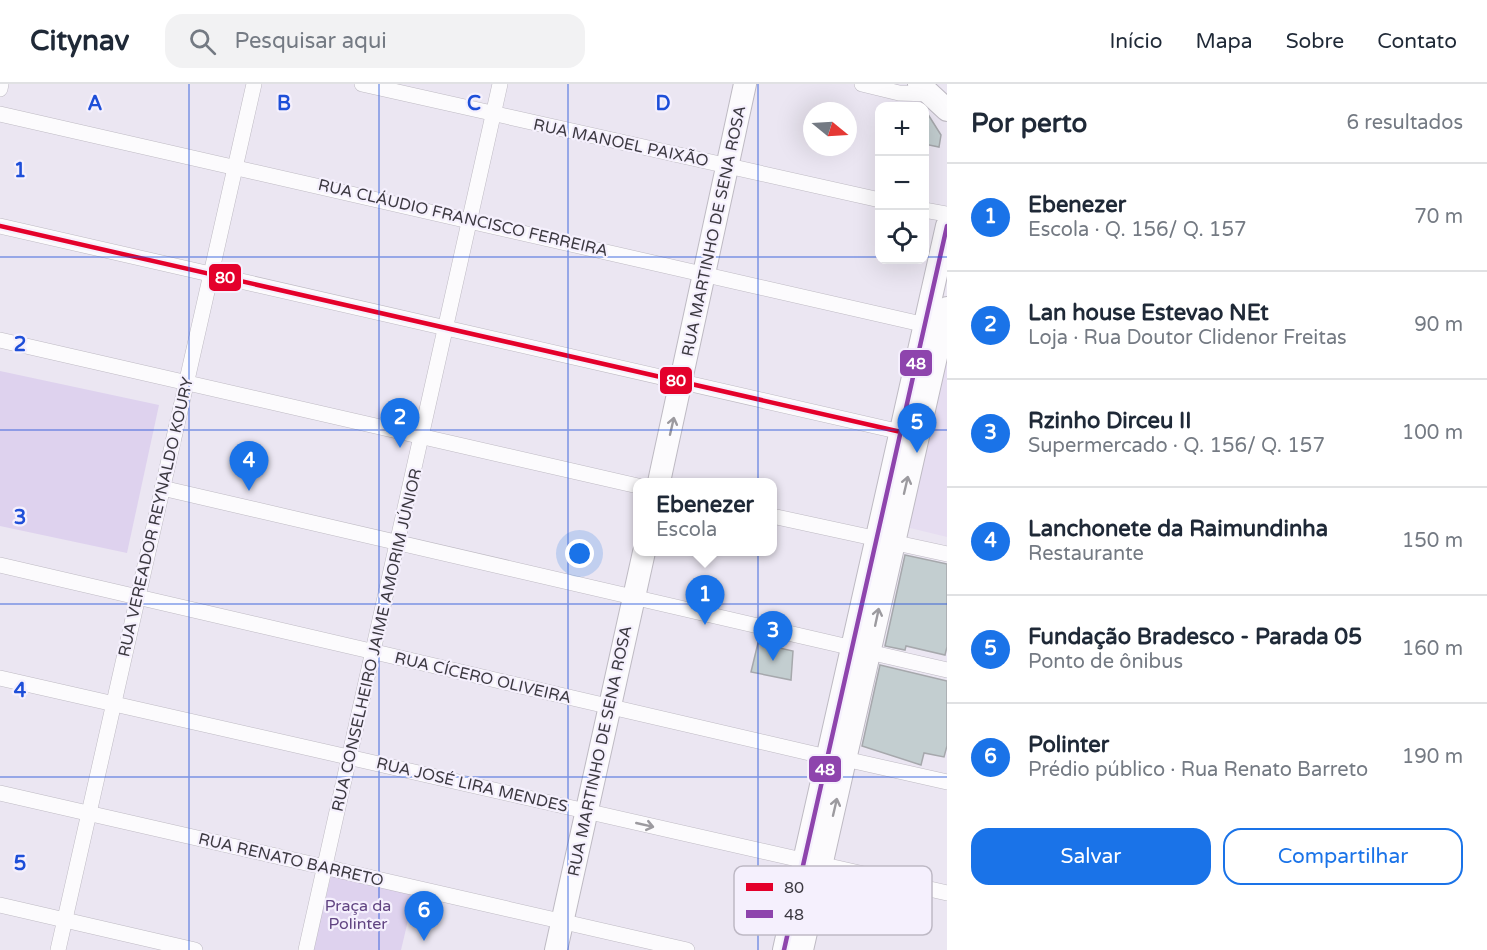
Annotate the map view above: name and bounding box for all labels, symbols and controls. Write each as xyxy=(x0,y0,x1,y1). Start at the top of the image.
search box xyxy=(165,14,585,68)
text: Citynav xyxy=(30,24,129,58)
icon: search xyxy=(186,25,219,58)
text: Pesquisar aqui xyxy=(234,28,387,54)
text: Início xyxy=(1110,29,1162,54)
text: Mapa xyxy=(1195,29,1253,54)
text: Sobre xyxy=(1286,29,1344,54)
text: Contato xyxy=(1377,29,1457,54)
text: A xyxy=(88,92,103,116)
text: B xyxy=(277,92,291,116)
text: C xyxy=(467,92,481,116)
text: D xyxy=(655,92,671,116)
north arrow xyxy=(803,102,857,156)
map controls xyxy=(875,102,929,264)
button: + xyxy=(875,102,929,156)
street label: RUA MARTINHO DE SENA ROSA xyxy=(678,104,750,358)
text: Por perto xyxy=(971,108,1087,139)
text: 6 resultados xyxy=(1347,111,1463,135)
street label: RUA MANOEL PAIXÃO xyxy=(532,115,710,171)
button: − xyxy=(875,156,929,210)
text: 1 xyxy=(14,159,26,183)
street label: RUA CLÁUDIO FRANCISCO FERREIRA xyxy=(316,175,610,261)
text: Ebenezer xyxy=(1028,192,1126,218)
text: 1 xyxy=(984,205,997,229)
text: 70 m xyxy=(1414,205,1463,229)
button: locate xyxy=(875,210,929,264)
text: Escola · Q. 156/ Q. 157 xyxy=(1028,218,1247,242)
line badge: 80 xyxy=(208,263,242,292)
text: 80 xyxy=(215,268,235,288)
text: Lan house Estevao NEt xyxy=(1028,300,1269,326)
text: 2 xyxy=(984,313,997,337)
text: 90 m xyxy=(1414,313,1463,337)
text: Loja · Rua Doutor Clidenor Freitas xyxy=(1028,326,1347,350)
text: 2 xyxy=(14,333,26,357)
line badge: 48 xyxy=(899,349,933,377)
text: 48 xyxy=(906,354,926,374)
line badge: 80 xyxy=(659,366,693,395)
text: 80 xyxy=(666,371,686,391)
street label: RUA VEREADOR REYNALDO KOURY xyxy=(114,375,198,659)
pin: 2 xyxy=(380,398,420,448)
pin: 5 xyxy=(898,404,936,453)
text: Rzinho Dirceu II xyxy=(1028,408,1192,434)
one-way arrow xyxy=(667,416,679,435)
text: 3 xyxy=(984,421,997,445)
text: 100 m xyxy=(1402,421,1463,445)
text: Supermercado · Q. 156/ Q. 157 xyxy=(1028,434,1325,458)
pin: 4 xyxy=(230,442,268,491)
street label: RUA CONSELHEIRO JAIME AMORIM JÚNIOR xyxy=(328,466,426,814)
one-way arrow xyxy=(901,475,913,494)
popup xyxy=(633,478,777,556)
text: Ebenezer xyxy=(656,492,754,518)
text: 3 xyxy=(14,506,26,530)
text: Lanchonete da Raimundinha xyxy=(1028,516,1328,542)
text: Escola xyxy=(656,518,717,542)
text: 4 xyxy=(984,529,997,553)
text: 150 m xyxy=(1402,529,1463,553)
your location xyxy=(565,539,594,568)
text: Restaurante xyxy=(1028,542,1144,566)
pin: 1 xyxy=(686,576,724,625)
one-way arrow xyxy=(872,608,883,627)
pin: 3 xyxy=(754,612,792,661)
street label: RUA MARTINHO DE SENA ROSA xyxy=(564,624,636,878)
text: Fundação Bradesco - Parada 05 xyxy=(1028,624,1362,650)
text: 5 xyxy=(984,637,997,661)
text: 160 m xyxy=(1402,637,1463,661)
street label: RUA CÍCERO OLIVEIRA xyxy=(393,648,573,708)
text: Ponto de ônibus xyxy=(1028,650,1183,674)
text: 4 xyxy=(14,679,27,703)
text: Polinter xyxy=(1028,732,1109,758)
text: 6 xyxy=(984,745,997,769)
text: 190 m xyxy=(1402,745,1463,769)
street label: RUA JOSÉ LIRA MENDES xyxy=(374,753,570,817)
line badge: 48 xyxy=(808,755,842,783)
text: Prédio público · Rua Renato Barreto xyxy=(1028,758,1368,782)
text: 48 xyxy=(815,760,835,780)
one-way arrow xyxy=(829,798,841,817)
one-way arrow xyxy=(635,819,654,831)
button: Salvar xyxy=(971,828,1211,885)
button: Compartilhar xyxy=(1223,828,1463,885)
street label: RUA RENATO BARRETO xyxy=(196,829,386,891)
text: 5 xyxy=(14,852,26,876)
legend xyxy=(734,866,932,935)
text: 80 xyxy=(784,878,804,898)
pin: 6 xyxy=(404,892,444,941)
park label: Praça da Polinter xyxy=(325,896,391,934)
text: 48 xyxy=(784,905,804,925)

